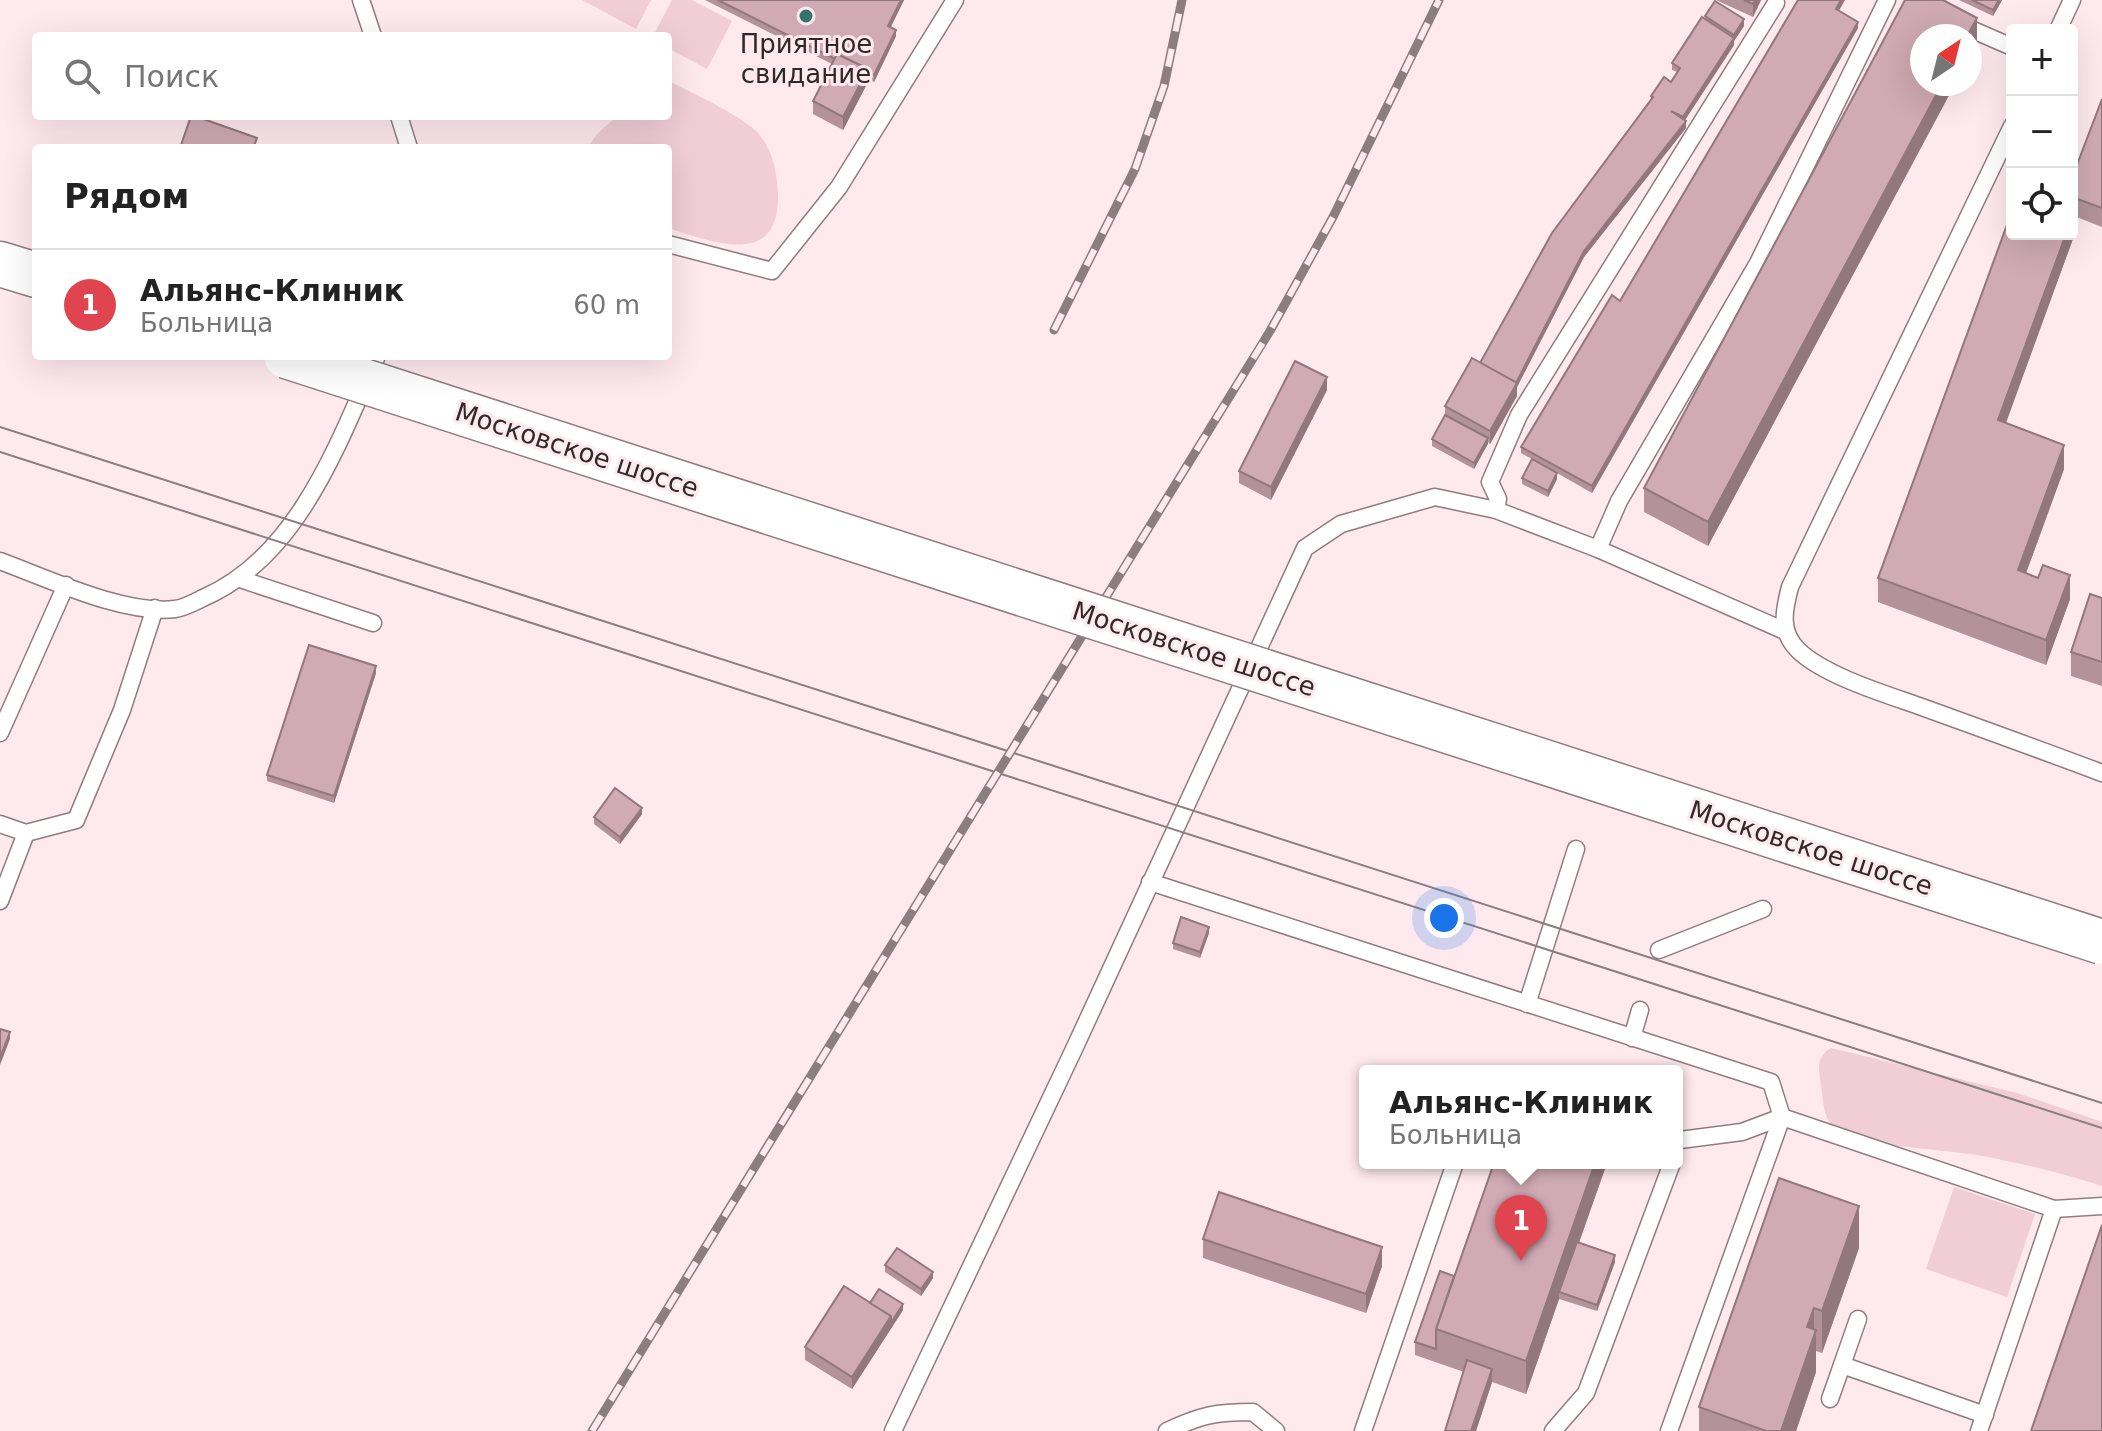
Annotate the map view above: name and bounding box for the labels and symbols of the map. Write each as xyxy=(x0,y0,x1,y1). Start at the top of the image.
marker: Приятное свидание xyxy=(797,7,815,25)
north arrow xyxy=(1910,24,1982,96)
place label: Приятное свидание xyxy=(740,29,872,89)
street label: Московское шоссе xyxy=(452,396,702,504)
street label: Московское шоссе xyxy=(1069,595,1319,703)
street label: Московское шоссе xyxy=(1686,794,1936,902)
your location xyxy=(1424,898,1464,938)
pin: 1 xyxy=(1495,1195,1547,1261)

